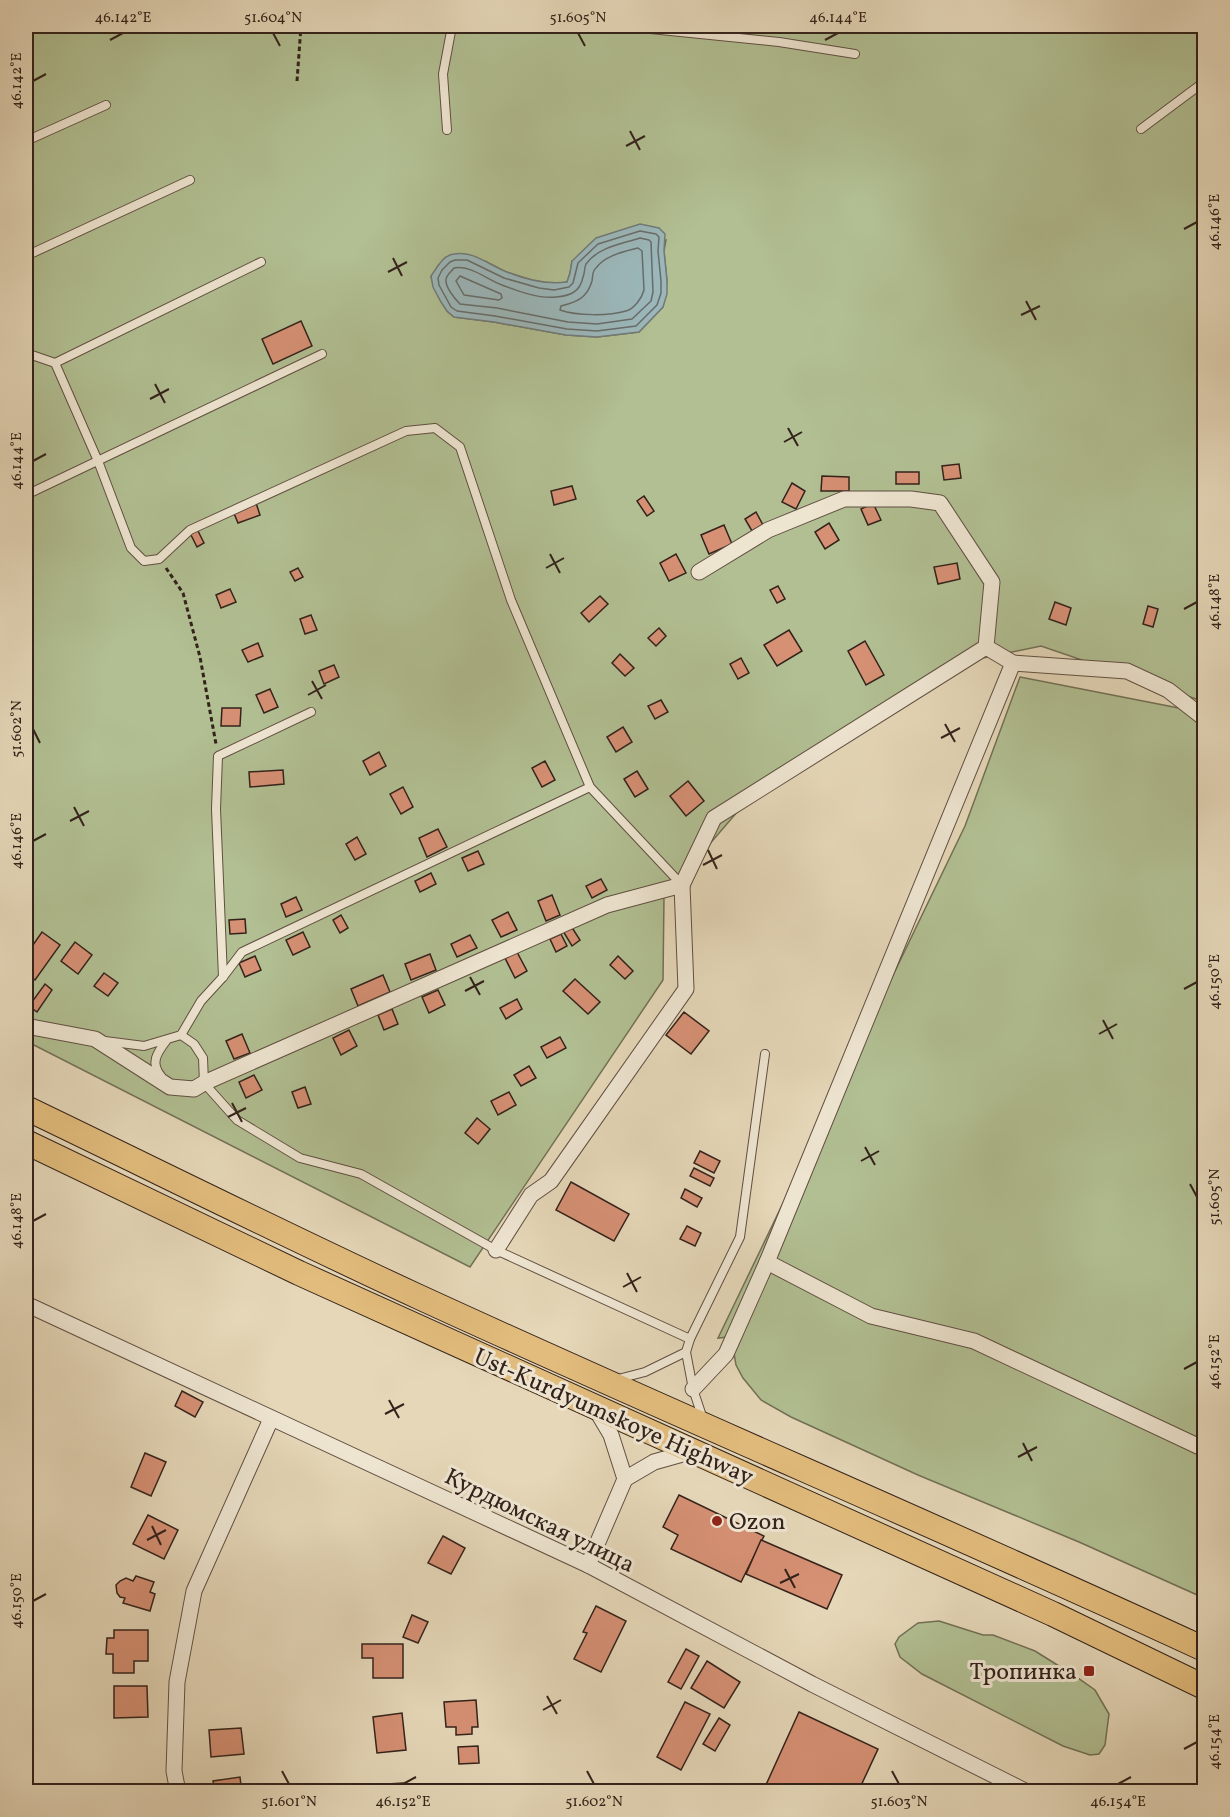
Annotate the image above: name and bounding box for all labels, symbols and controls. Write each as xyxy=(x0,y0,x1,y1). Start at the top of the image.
text: 46.142°E xyxy=(94,8,152,29)
text: 51.604°N xyxy=(244,8,302,29)
text: 51.605°N xyxy=(550,8,607,29)
text: 46.144°E xyxy=(809,8,867,29)
text: 46.142°E xyxy=(7,52,28,110)
text: 46.146°E xyxy=(1205,194,1226,250)
text: 46.144°E xyxy=(7,432,28,490)
text: 46.148°E xyxy=(1205,574,1226,630)
text: 51.602°N xyxy=(7,700,28,758)
text: 46.146°E xyxy=(7,813,28,869)
text: 46.150°E xyxy=(1205,954,1226,1010)
text: 51.605°N xyxy=(1205,1169,1226,1226)
text: 46.148°E xyxy=(7,1193,28,1249)
text: 46.152°E xyxy=(1205,1334,1226,1390)
street label: Ust-Kurdyumskoye Highway xyxy=(468,1341,759,1495)
street label: Курдюмская улица xyxy=(438,1461,640,1583)
place label: Ozon xyxy=(729,1506,786,1540)
marker: Ozon xyxy=(710,1514,724,1528)
text: 46.150°E xyxy=(7,1573,28,1629)
place label: Тропинка xyxy=(969,1656,1077,1690)
marker: Тропинка xyxy=(1082,1664,1096,1678)
text: 46.154°E xyxy=(1205,1714,1226,1770)
text: 51.601°N xyxy=(261,1792,317,1813)
text: 46.152°E xyxy=(375,1792,431,1813)
text: 51.602°N xyxy=(565,1792,623,1813)
text: 51.603°N xyxy=(870,1792,928,1813)
text: 46.154°E xyxy=(1090,1792,1146,1813)

